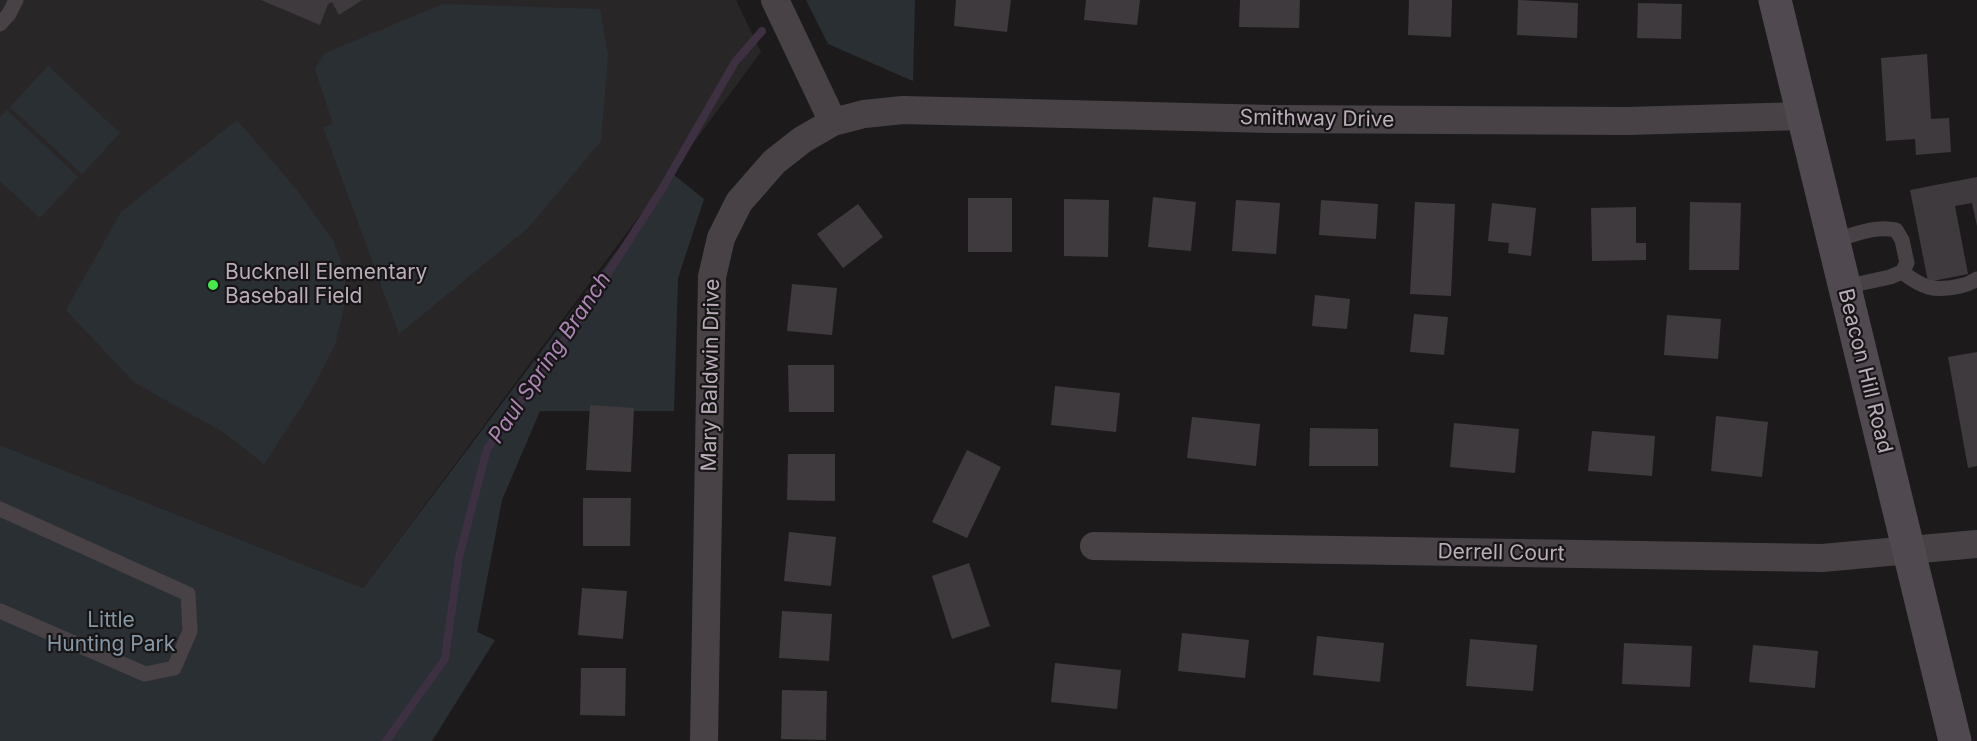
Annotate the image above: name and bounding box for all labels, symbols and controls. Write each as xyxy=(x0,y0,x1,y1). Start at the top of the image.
street label: Smithway Drive xyxy=(1239,105,1395,133)
place label: Bucknell Elementary Baseball Field xyxy=(225,260,427,310)
water label: Paul Spring Branch xyxy=(483,267,617,449)
marker: Bucknell Elementary Baseball Field xyxy=(206,278,220,292)
street label: Mary Baldwin Drive xyxy=(697,278,725,472)
street label: Beacon Hill Road xyxy=(1832,286,1898,456)
street label: Derrell Court xyxy=(1437,539,1565,567)
park label: Little Hunting Park xyxy=(47,608,175,658)

